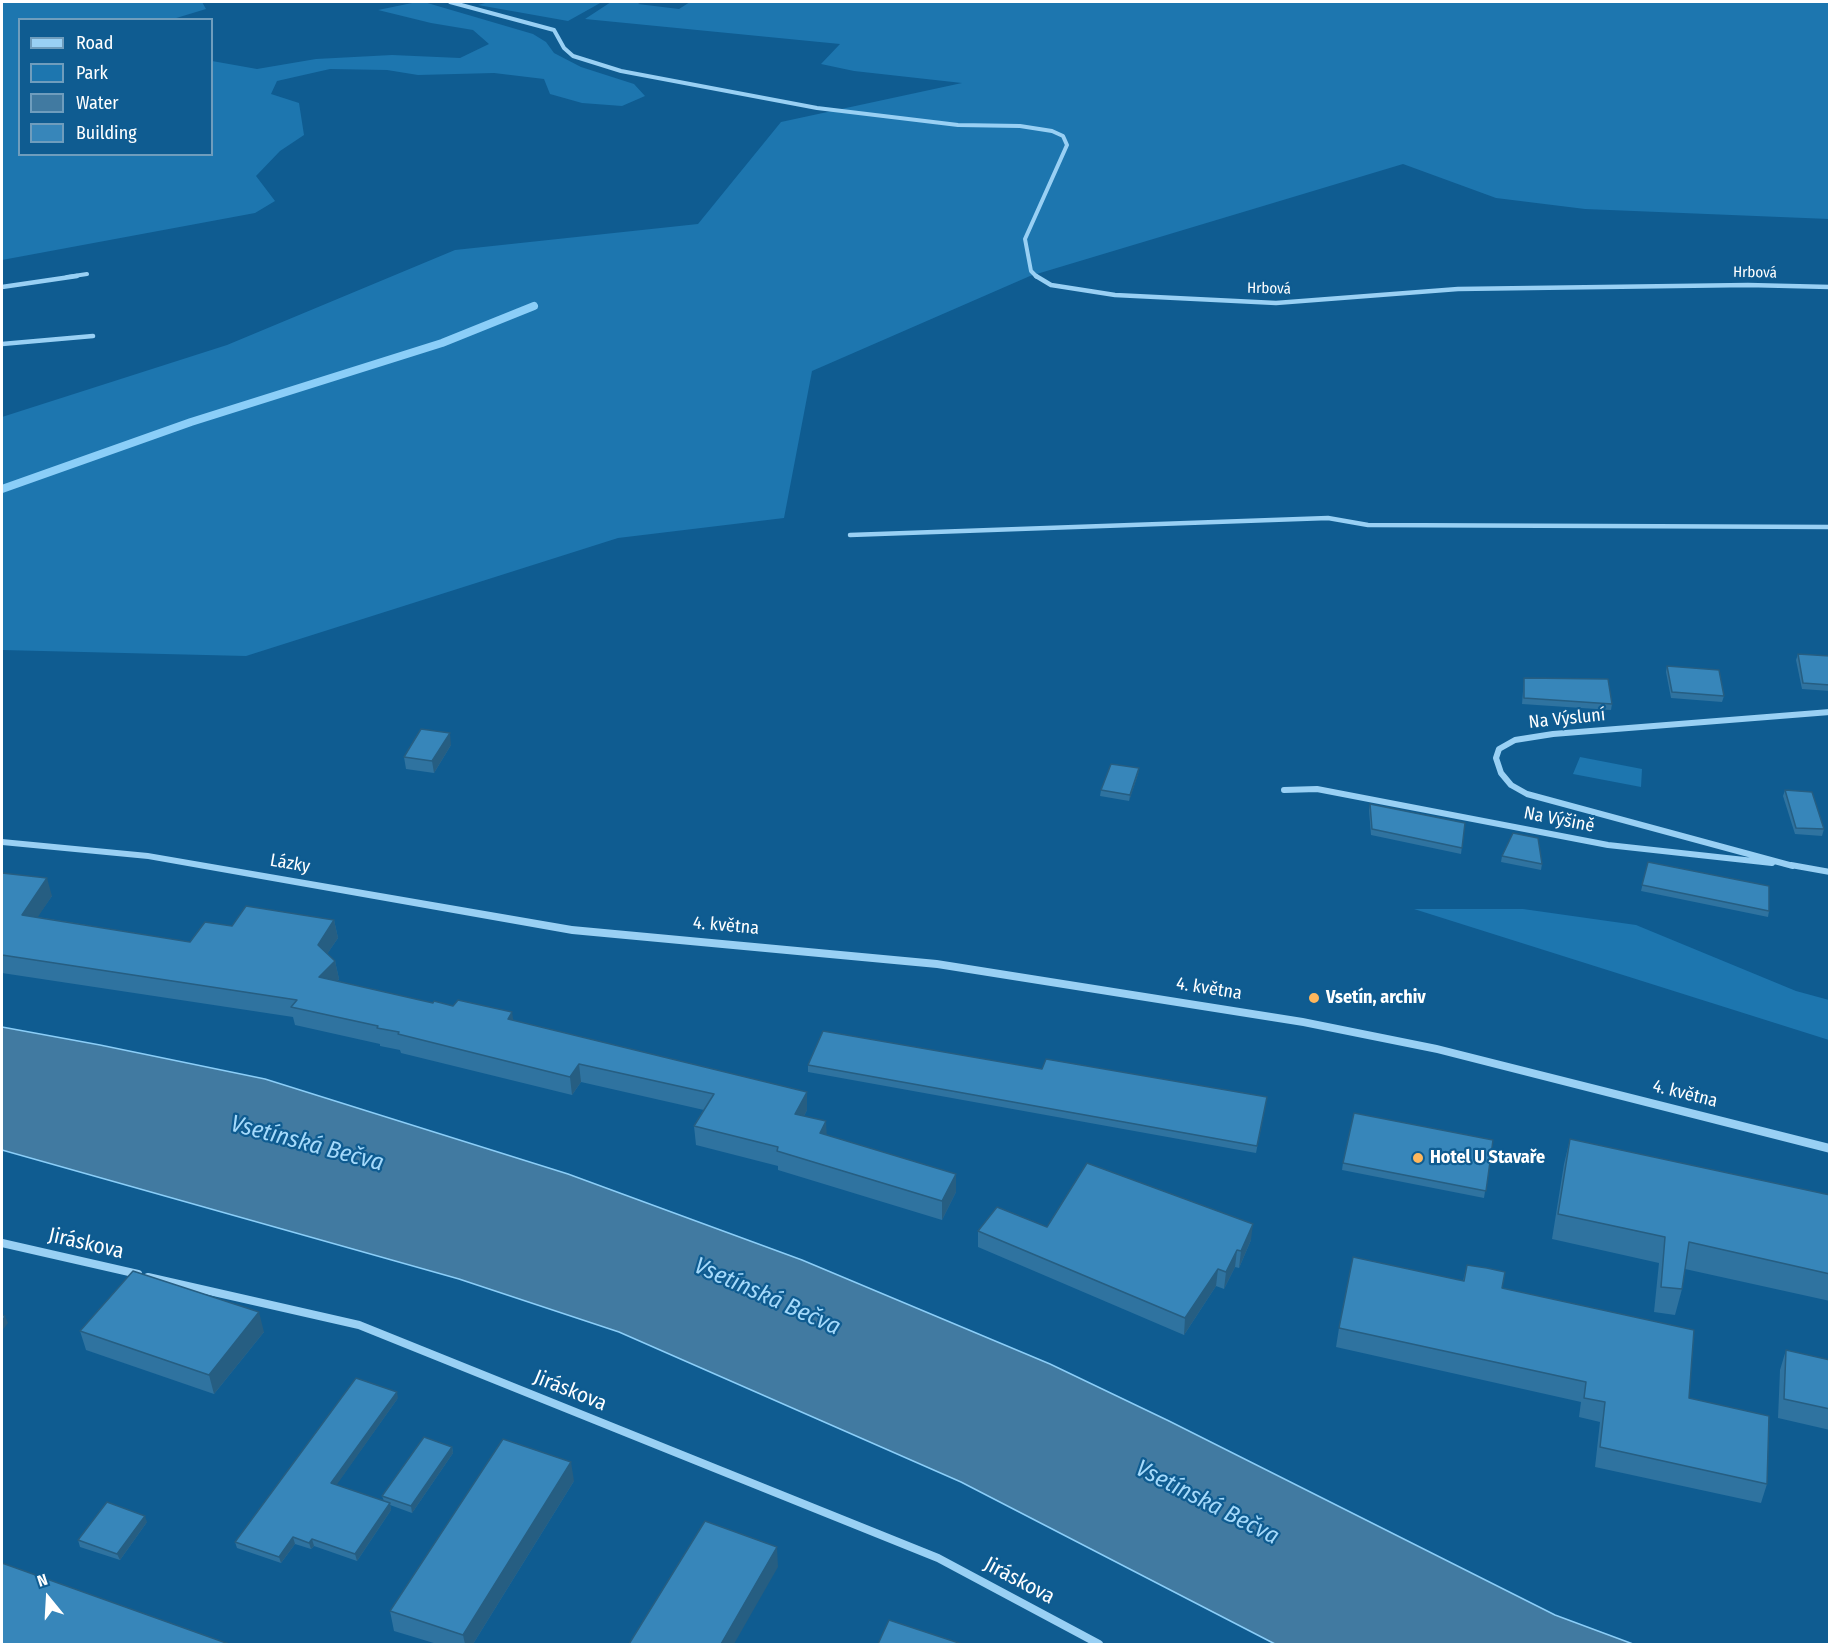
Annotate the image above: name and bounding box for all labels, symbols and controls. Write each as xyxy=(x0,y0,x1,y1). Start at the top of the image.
legend xyxy=(18,18,213,156)
text: Road xyxy=(76,32,113,54)
text: Park xyxy=(76,62,108,84)
text: Water xyxy=(76,92,119,114)
text: Building xyxy=(76,122,137,144)
street label: Hrbová xyxy=(1733,264,1777,282)
street label: Hrbová xyxy=(1247,280,1291,298)
street label: Na Výsluní xyxy=(1528,704,1606,734)
street label: Na Výšině xyxy=(1522,803,1596,837)
street label: Lázky xyxy=(268,850,312,878)
street label: 4. května xyxy=(692,912,760,940)
street label: 4. května xyxy=(1175,973,1243,1005)
place label: Vsetín, archiv xyxy=(1326,987,1426,1009)
marker: Vsetín, archiv xyxy=(1307,991,1321,1005)
street label: 4. května xyxy=(1650,1076,1720,1112)
water label: Vsetínská Bečva xyxy=(227,1110,387,1178)
place label: Hotel U Stavaře xyxy=(1430,1147,1545,1169)
marker: Hotel U Stavaře xyxy=(1411,1151,1425,1165)
street label: Jiráskova xyxy=(46,1223,126,1265)
water label: Vsetínská Bečva xyxy=(689,1252,845,1342)
street label: Jiráskova xyxy=(530,1365,610,1417)
water label: Vsetínská Bečva xyxy=(1130,1454,1284,1552)
street label: Jiráskova xyxy=(979,1552,1059,1610)
north arrow xyxy=(18,1568,78,1628)
text: N xyxy=(35,1570,50,1591)

